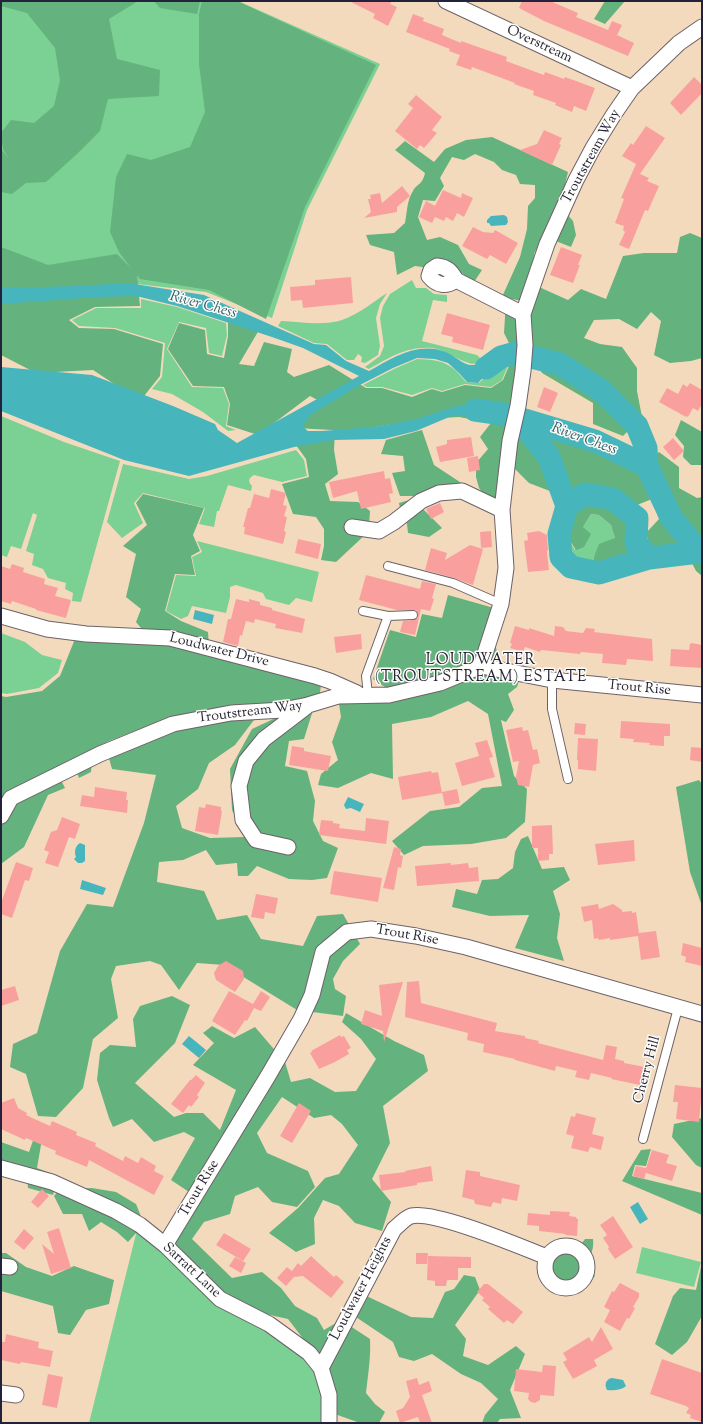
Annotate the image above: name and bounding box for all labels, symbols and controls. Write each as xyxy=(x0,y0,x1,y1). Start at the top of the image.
street label: Overstream xyxy=(503,22,575,68)
street label: Troutstream Way xyxy=(559,107,625,207)
water label: River Chess xyxy=(168,288,238,324)
water label: River Chess xyxy=(549,420,619,460)
street label: Loudwater Drive xyxy=(168,631,270,671)
district label: LOUDWATER (TROUTSTREAM) ESTATE xyxy=(375,652,587,687)
street label: Trout Rise xyxy=(607,678,671,700)
street label: Troutstream Way xyxy=(197,698,303,728)
street label: Trout Rise xyxy=(374,922,440,950)
street label: Cherry Hill xyxy=(631,1034,665,1106)
street label: Trout Rise xyxy=(176,1157,224,1221)
street label: Loudwater Heights xyxy=(328,1234,396,1344)
street label: Sarratt Lane xyxy=(158,1240,224,1302)

